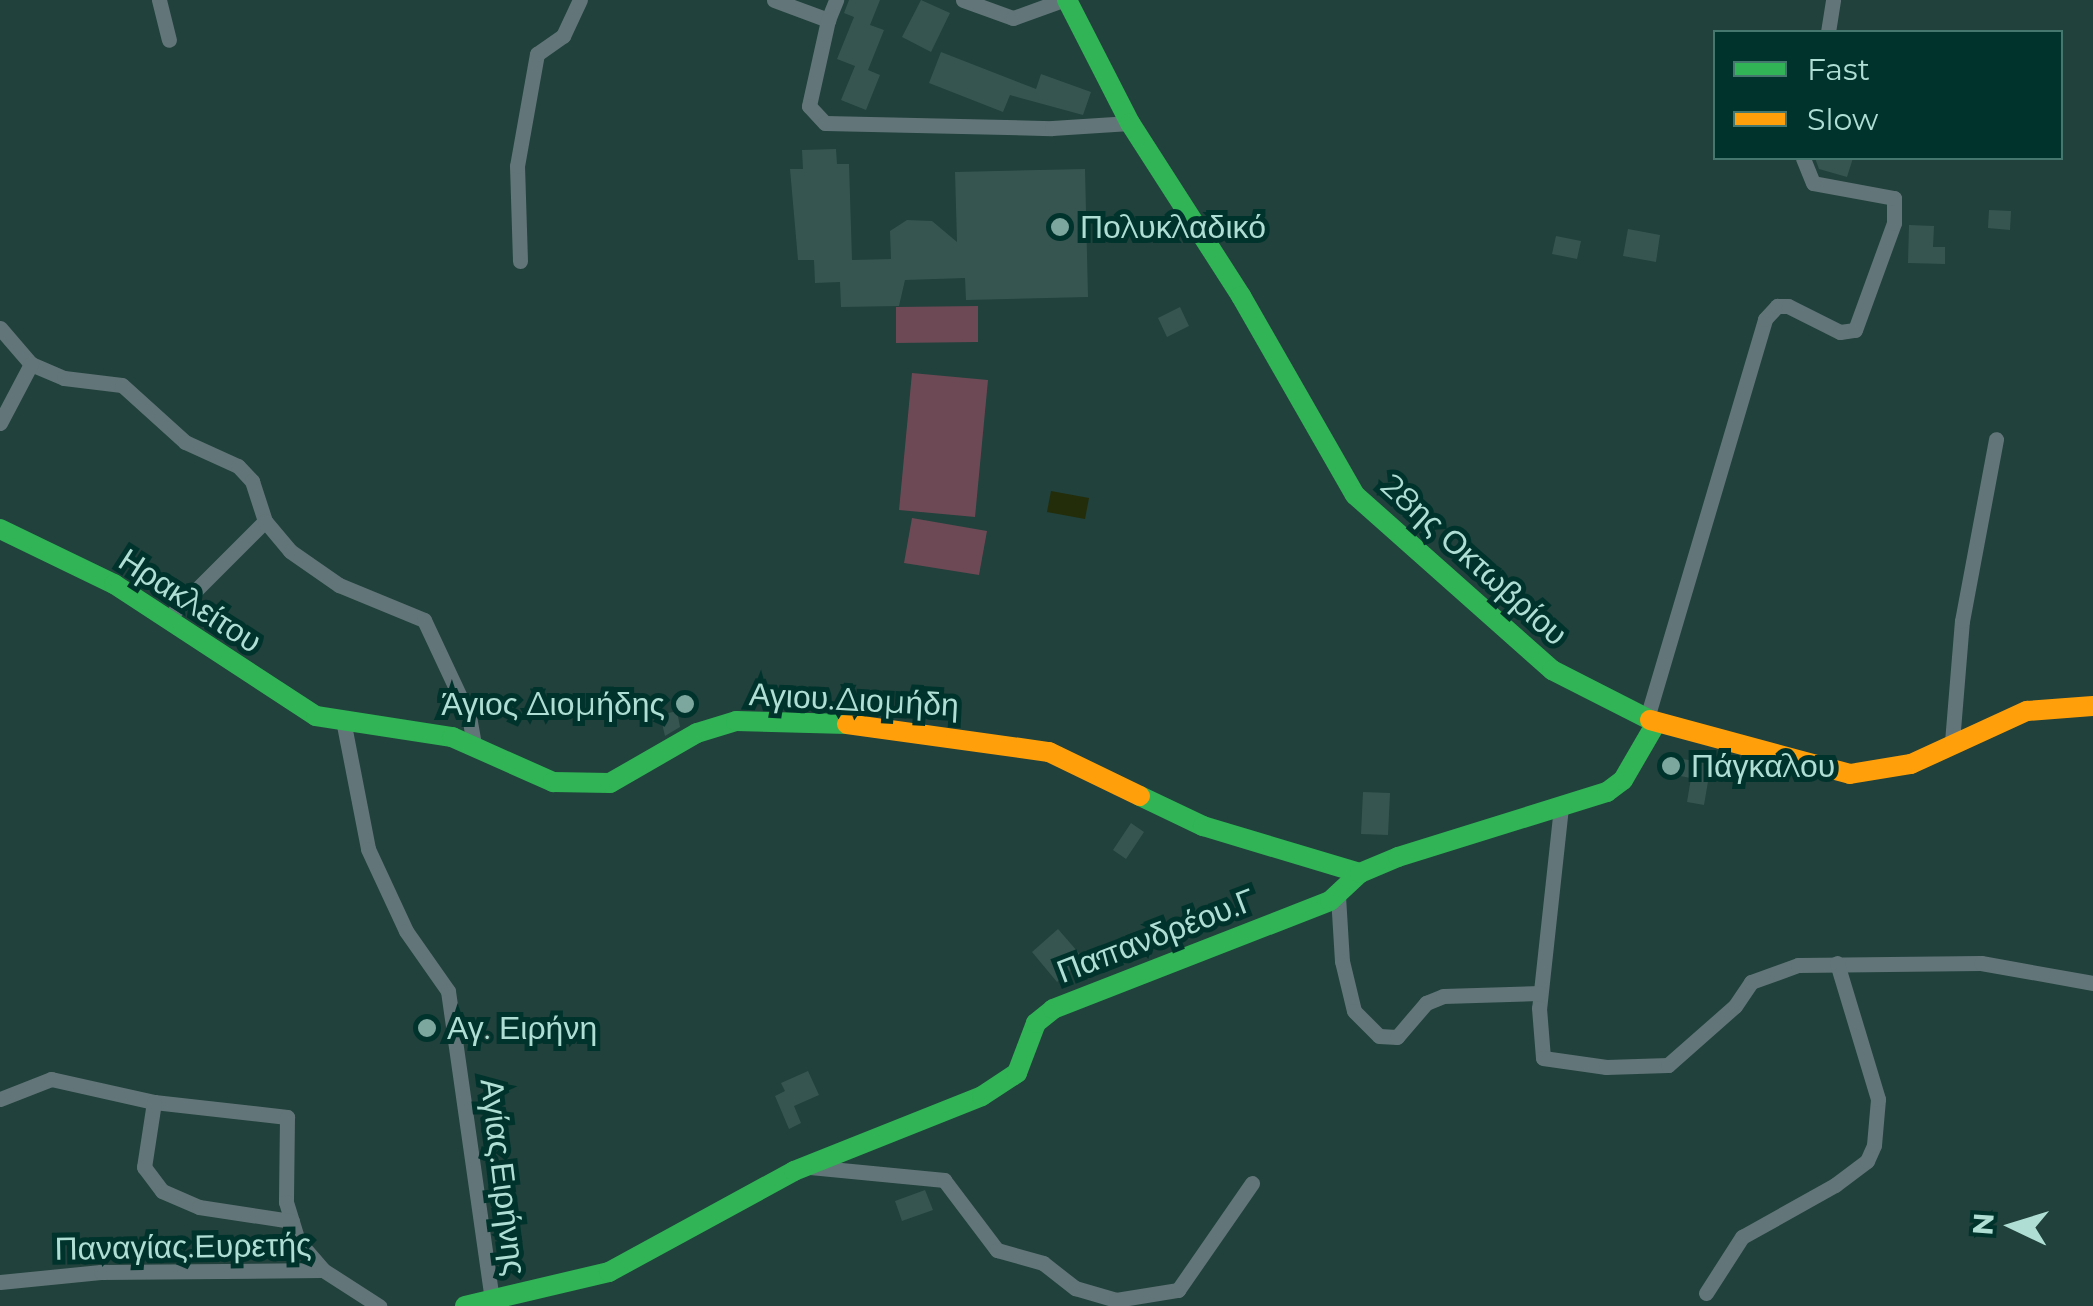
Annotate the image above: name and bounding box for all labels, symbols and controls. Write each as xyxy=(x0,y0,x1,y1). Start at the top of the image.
legend xyxy=(1713,30,2063,160)
text: Fast xyxy=(1807,51,1870,88)
text: Slow xyxy=(1807,101,1878,138)
place label: Πολυκλαδικό xyxy=(1080,208,1266,246)
marker: Πολυκλαδικό xyxy=(1049,216,1071,238)
street label: 28ης Οκτωβρίου xyxy=(1373,466,1575,654)
street label: Ηρακλείτου xyxy=(112,541,268,661)
street label: Αγιου.Διομήδη xyxy=(748,675,960,725)
place label: Άγιος Διομήδης xyxy=(441,685,665,723)
marker: Άγιος Διομήδης xyxy=(674,693,696,715)
place label: Πάγκαλου xyxy=(1691,747,1835,785)
marker: Πάγκαλου xyxy=(1660,755,1682,777)
street label: Παπανδρέου.Γ xyxy=(1051,881,1261,991)
place label: Αγ. Ειρήνη xyxy=(447,1009,597,1047)
marker: Αγ. Ειρήνη xyxy=(416,1017,438,1039)
street label: Αγίας.Ειρήνης xyxy=(472,1076,534,1278)
north arrow xyxy=(1963,1176,2063,1276)
text: N xyxy=(1965,1211,2001,1236)
street label: Παναγίας.Ευρετής xyxy=(54,1226,312,1268)

